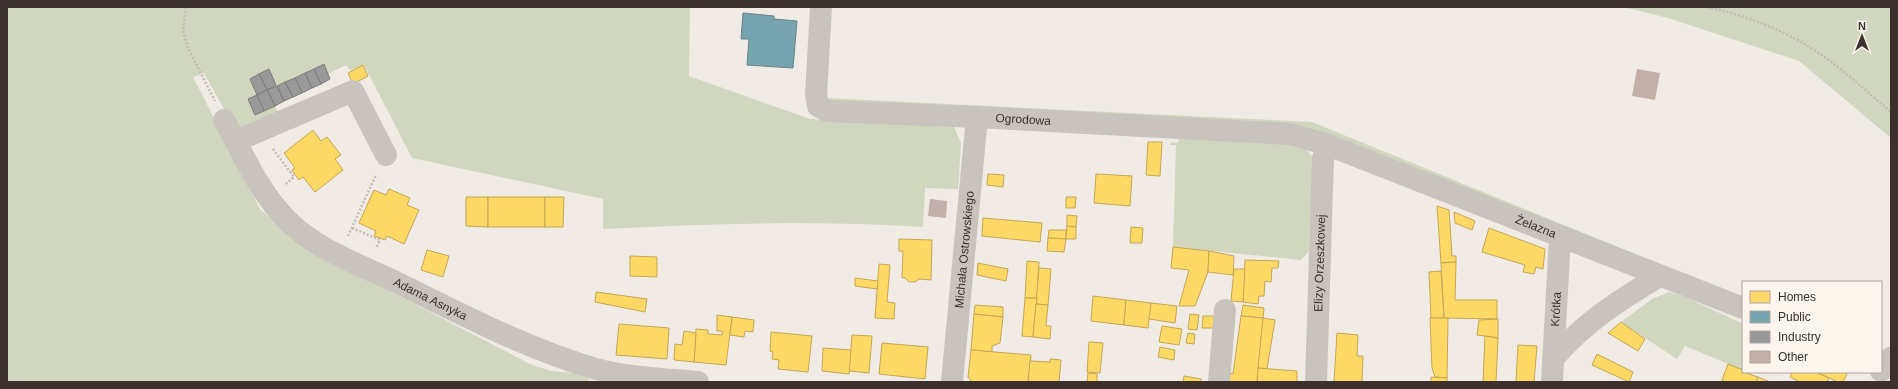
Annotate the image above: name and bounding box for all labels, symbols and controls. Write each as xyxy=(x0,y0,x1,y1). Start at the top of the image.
north arrow xyxy=(1842,16,1882,56)
text: N xyxy=(1858,20,1866,32)
street label: Ogrodowa xyxy=(995,111,1052,128)
street label: Michała Ostrowskiego xyxy=(952,190,977,309)
street label: Żelazna xyxy=(1513,212,1559,241)
street label: Elizy Orzeszkowej xyxy=(1311,214,1328,312)
street label: Adama Asnyka xyxy=(391,275,469,323)
legend xyxy=(1742,281,1882,373)
text: Homes xyxy=(1778,290,1816,304)
street label: Krótka xyxy=(1548,291,1564,327)
text: Public xyxy=(1778,310,1811,324)
text: Industry xyxy=(1778,330,1821,344)
text: Other xyxy=(1778,350,1808,364)

